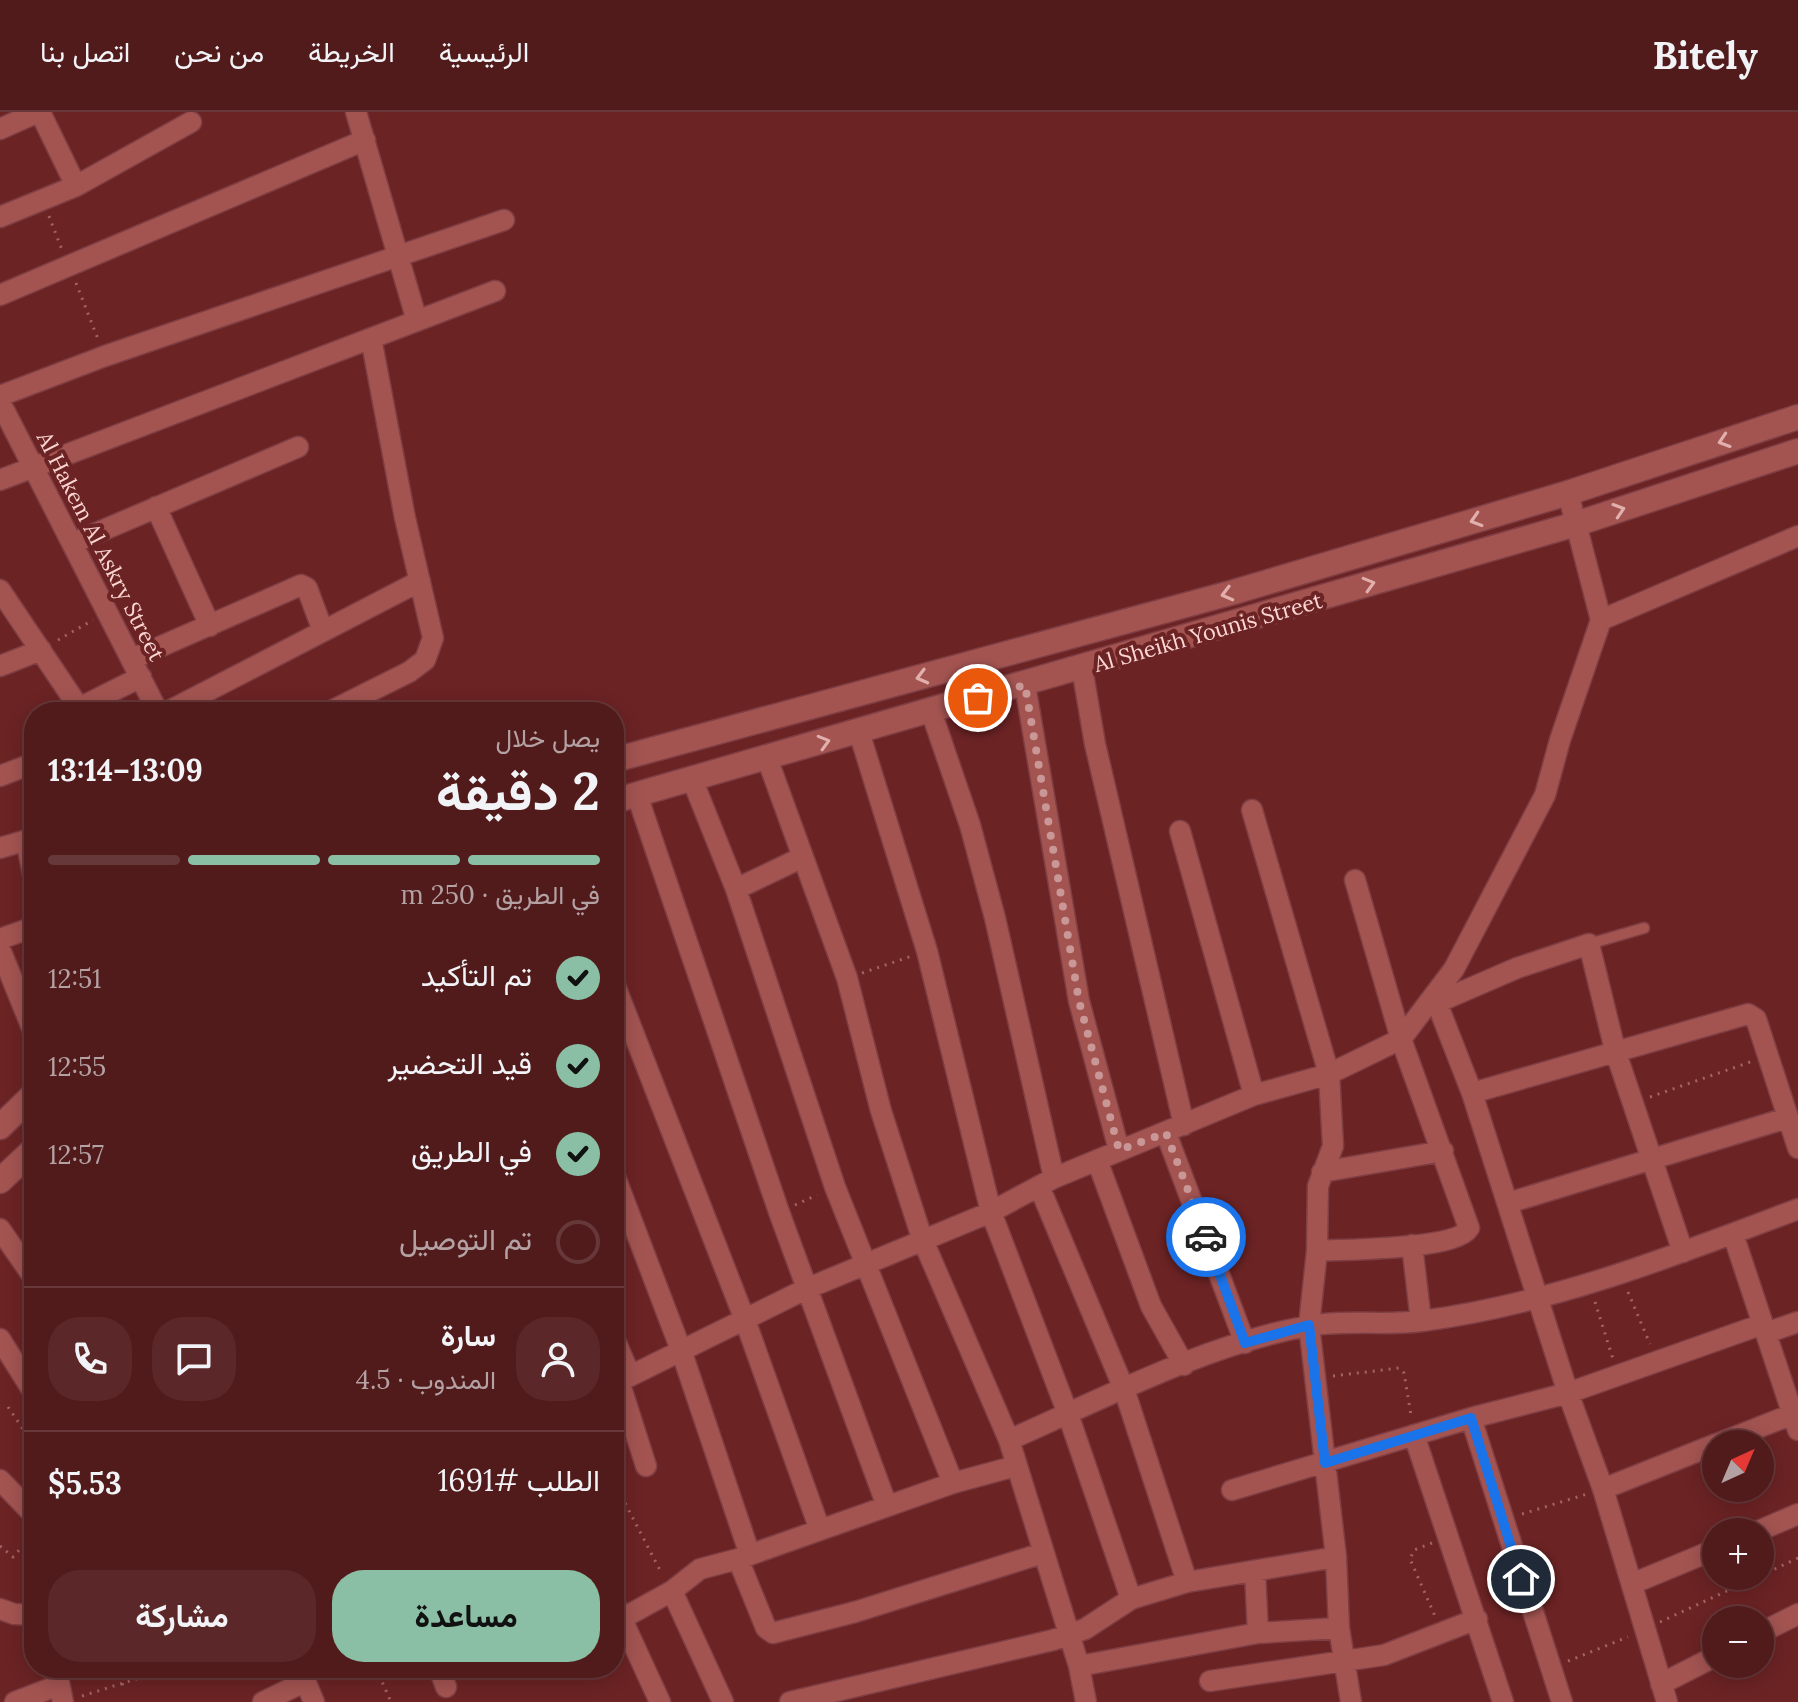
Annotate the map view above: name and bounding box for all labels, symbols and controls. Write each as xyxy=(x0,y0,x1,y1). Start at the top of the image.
text: Bitely xyxy=(1652,31,1758,79)
text: اتصل بنا xyxy=(40,34,130,70)
text: من نحن xyxy=(174,34,264,70)
text: الخريطة xyxy=(308,34,395,70)
text: الرئيسية xyxy=(439,34,529,70)
street label: Al Hakem Al Askry Street xyxy=(30,426,171,666)
one-way arrow xyxy=(1718,432,1731,448)
one-way arrow xyxy=(1611,503,1625,519)
one-way arrow xyxy=(1470,511,1484,527)
one-way arrow xyxy=(1362,577,1376,593)
one-way arrow xyxy=(1220,585,1234,601)
street label: Al Sheikh Younis Street xyxy=(1090,586,1326,678)
pin xyxy=(944,664,1012,732)
one-way arrow xyxy=(915,667,929,684)
icon: bag xyxy=(956,676,1000,720)
text: يصل خلال xyxy=(496,721,600,754)
one-way arrow xyxy=(816,735,830,751)
text: 13:09–13:14 xyxy=(48,751,203,789)
text: 2 دقيقة xyxy=(436,758,600,824)
text: في الطريق · 250 m xyxy=(401,878,600,911)
text: تم التأكيد xyxy=(421,956,532,994)
icon: check xyxy=(556,956,600,1000)
text: 12:51 xyxy=(48,962,102,995)
text: قيد التحضير xyxy=(387,1044,532,1082)
icon: check xyxy=(556,1044,600,1088)
text: 12:55 xyxy=(48,1050,106,1083)
text: في الطريق xyxy=(411,1132,532,1170)
icon: check xyxy=(556,1132,600,1176)
text: 12:57 xyxy=(48,1138,104,1171)
courier xyxy=(1166,1197,1246,1277)
icon: car xyxy=(1184,1215,1228,1259)
text: تم التوصيل xyxy=(399,1220,532,1258)
text: سارة xyxy=(441,1316,496,1354)
button: phone xyxy=(48,1317,132,1401)
button: chat xyxy=(152,1317,236,1401)
button: person xyxy=(516,1317,600,1401)
text: المندوب · 4.5 xyxy=(356,1363,496,1396)
north arrow xyxy=(1702,1430,1774,1502)
map controls xyxy=(1702,1430,1774,1678)
text: الطلب #1691 xyxy=(437,1461,600,1499)
text: $5.53 xyxy=(48,1464,122,1502)
button: + xyxy=(1702,1518,1774,1590)
pin xyxy=(1487,1545,1555,1613)
icon: home xyxy=(1499,1557,1543,1601)
button: مشاركة xyxy=(48,1570,316,1662)
button: مساعدة xyxy=(332,1570,600,1662)
button: − xyxy=(1702,1606,1774,1678)

